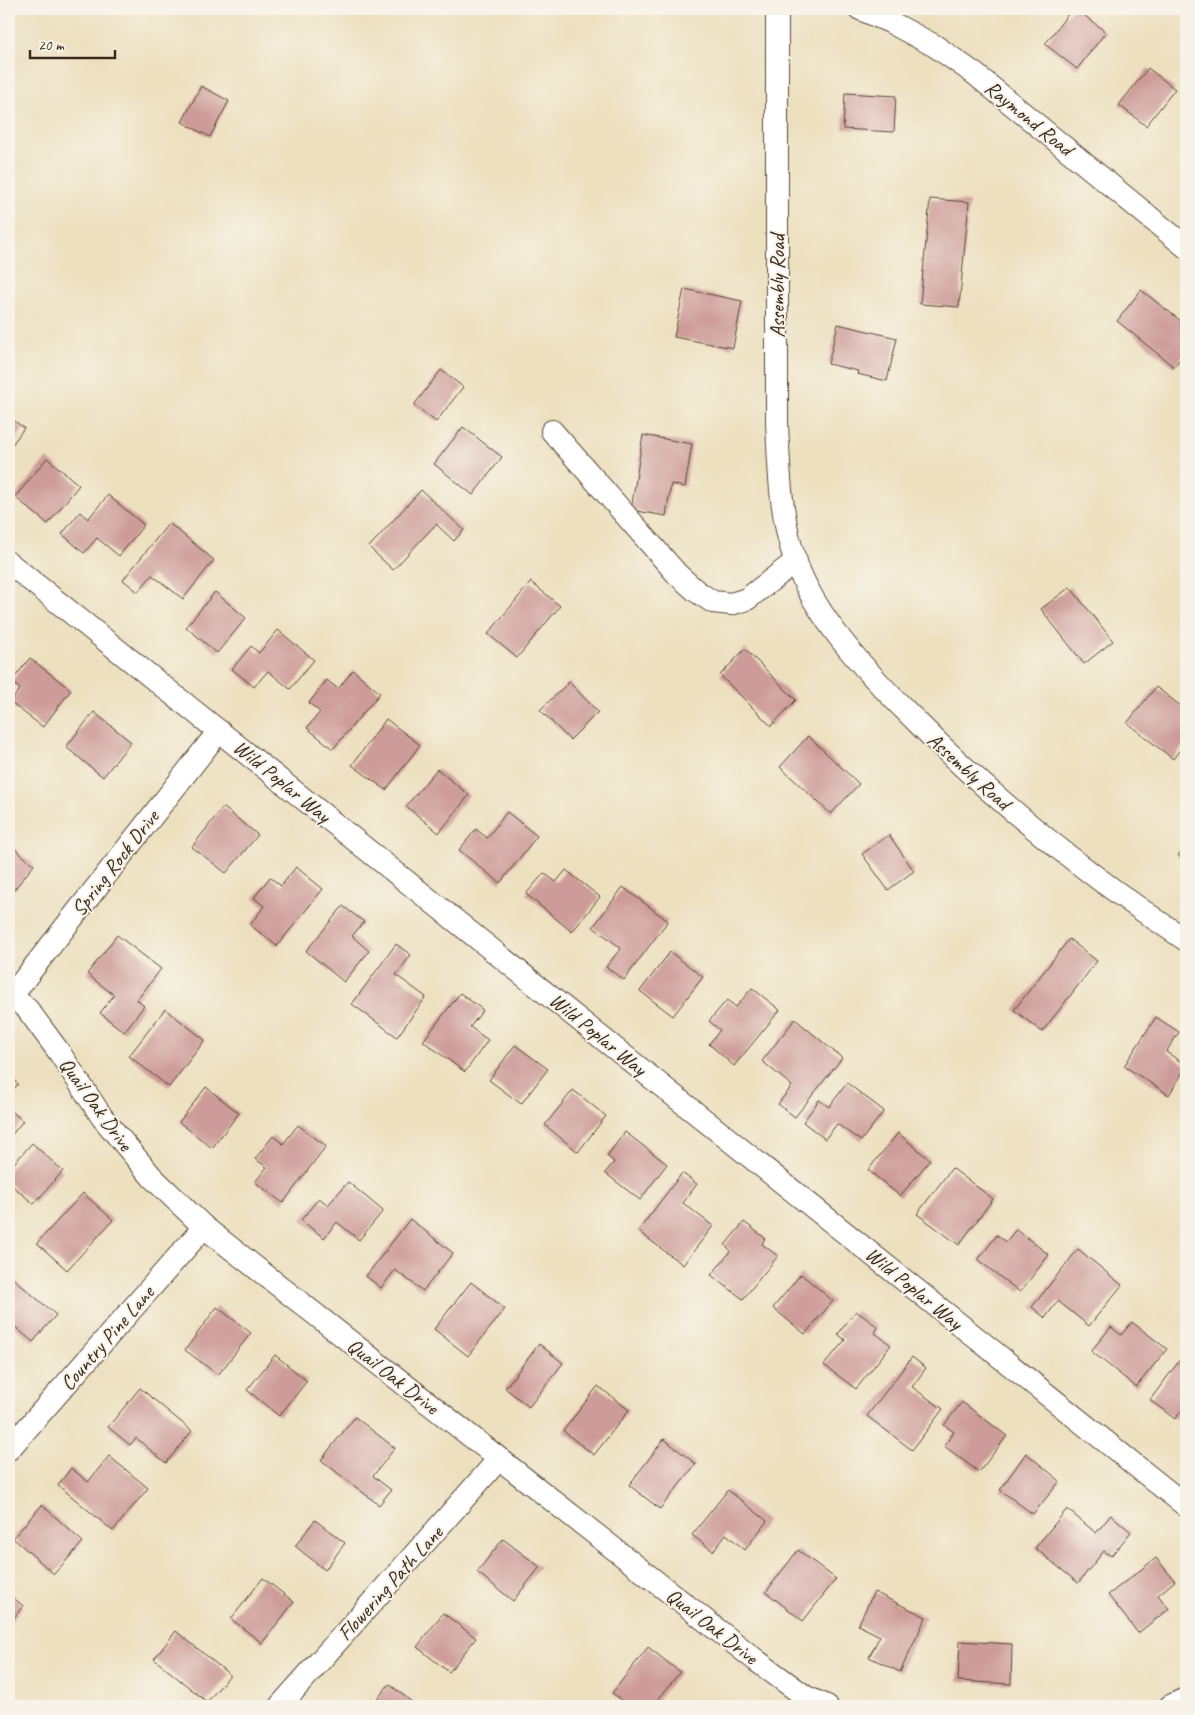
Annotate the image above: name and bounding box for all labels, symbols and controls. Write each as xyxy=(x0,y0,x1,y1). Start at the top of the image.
scale bar xyxy=(30,28,115,60)
text: 20 m xyxy=(38,36,65,55)
street label: Raymond Road xyxy=(980,75,1081,164)
street label: Assembly Road xyxy=(764,231,790,338)
street label: Assembly Road xyxy=(922,727,1019,818)
street label: Wild Poplar Way xyxy=(228,734,337,829)
street label: Spring Rock Drive xyxy=(65,803,166,921)
street label: Wild Poplar Way xyxy=(544,987,653,1082)
street label: Quail Oak Drive xyxy=(53,1052,139,1157)
street label: Wild Poplar Way xyxy=(860,1241,969,1336)
street label: Country Pine Lane xyxy=(54,1279,161,1396)
street label: Quail Oak Drive xyxy=(342,1332,445,1421)
street label: Flowering Path Lane xyxy=(332,1519,449,1646)
street label: Quail Oak Drive xyxy=(661,1582,764,1671)

